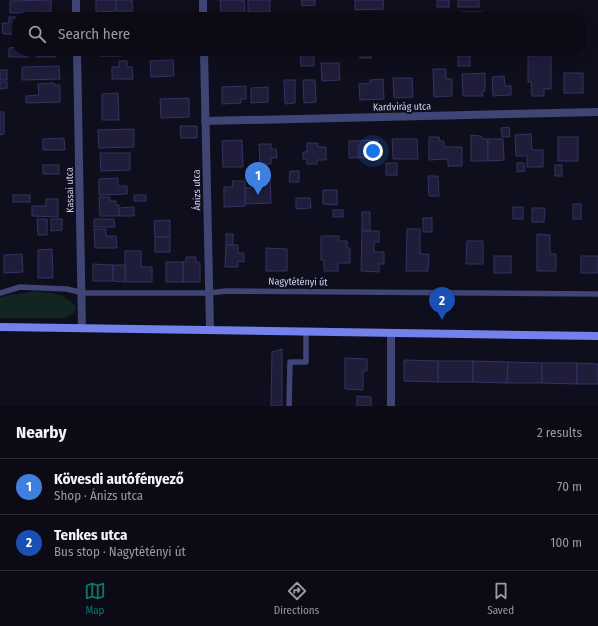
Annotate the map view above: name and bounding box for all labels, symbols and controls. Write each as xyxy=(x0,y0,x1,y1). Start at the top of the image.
search box xyxy=(12,12,586,56)
icon: search xyxy=(26,23,48,45)
text: Search here xyxy=(58,25,130,43)
street label: Kardvirág utca xyxy=(373,100,431,114)
your location xyxy=(363,141,383,161)
pin: 1 xyxy=(245,162,271,195)
street label: Kassai utca xyxy=(64,167,76,213)
street label: Ánizs utca xyxy=(189,169,203,211)
street label: Nagytétényi út xyxy=(268,274,328,289)
pin: 2 xyxy=(429,287,455,320)
text: Nearby xyxy=(16,422,67,443)
text: 2 results xyxy=(537,425,582,440)
text: Kövesdi autófényező xyxy=(54,470,184,488)
text: 1 xyxy=(26,479,32,494)
text: 70 m xyxy=(557,479,582,494)
text: Shop · Ánizs utca xyxy=(54,488,143,503)
text: Tenkes utca xyxy=(54,526,127,544)
text: 2 xyxy=(26,535,32,550)
text: 100 m xyxy=(550,535,582,550)
text: Bus stop · Nagytétényi út xyxy=(54,544,186,559)
tab: Map xyxy=(84,580,106,617)
tab: Directions xyxy=(274,580,319,617)
tab: Saved xyxy=(487,580,514,617)

